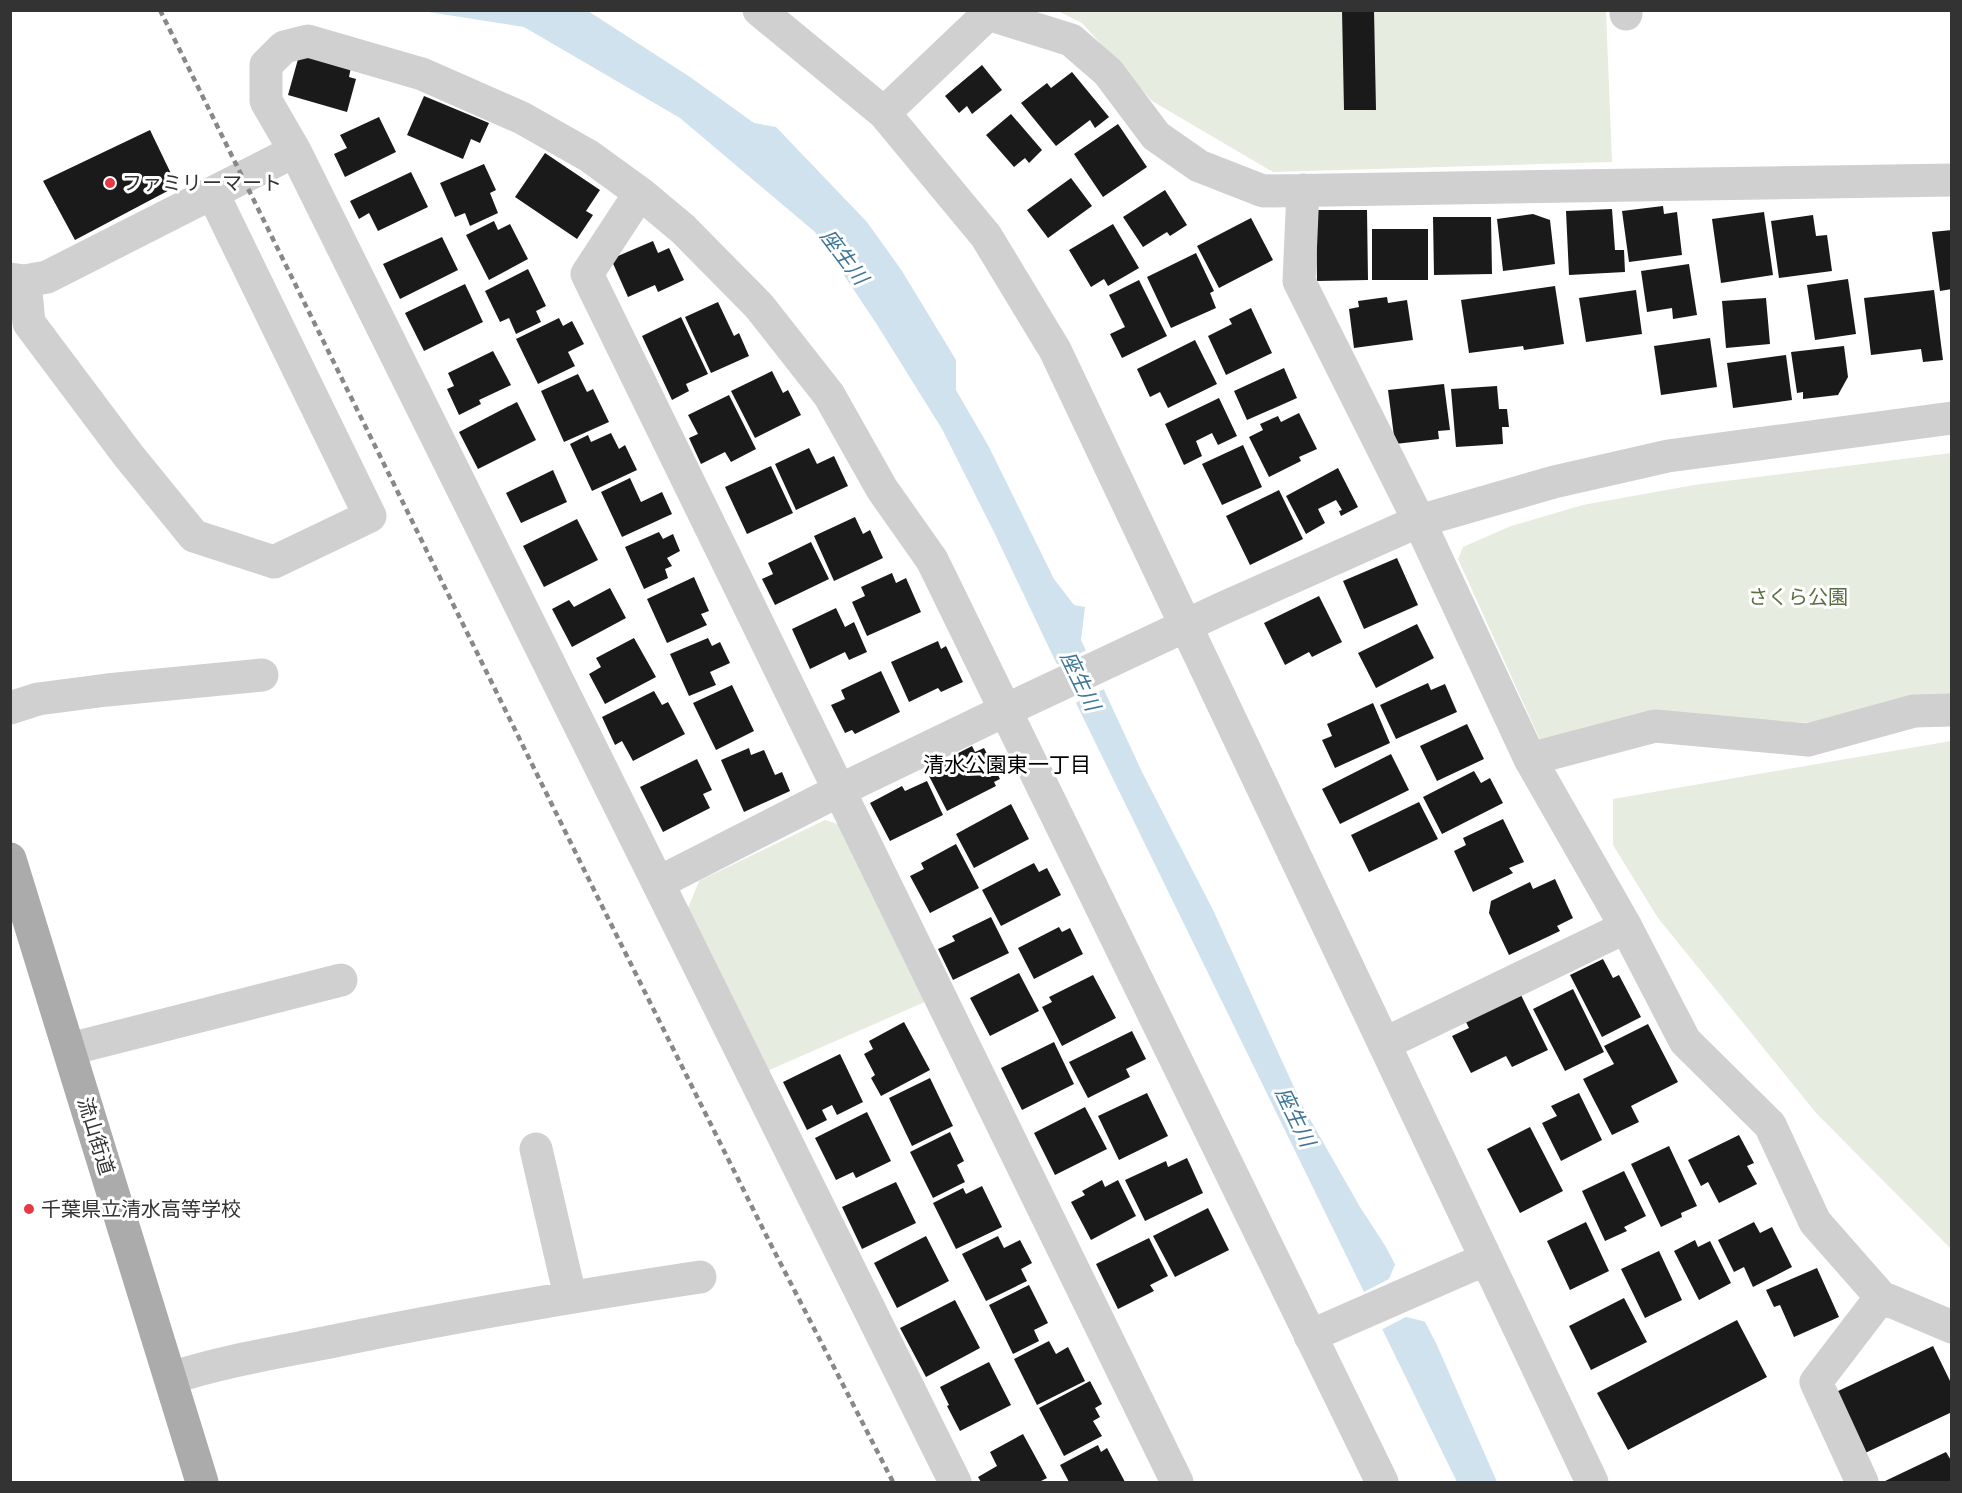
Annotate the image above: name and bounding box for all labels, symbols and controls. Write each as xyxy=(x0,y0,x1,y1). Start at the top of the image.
place label: ファミリーマート xyxy=(122,170,282,195)
marker: ファミリーマート xyxy=(103,176,117,190)
water label: 座生川 xyxy=(815,223,875,291)
park label: さくら公園 xyxy=(1748,584,1848,609)
water label: 座生川 xyxy=(1055,647,1107,716)
district label: 清水公園東一丁目 xyxy=(923,751,1091,777)
water label: 座生川 xyxy=(1270,1083,1322,1152)
street label: 流山街道 xyxy=(73,1094,120,1178)
place label: 千葉県立清水高等学校 xyxy=(41,1196,241,1221)
marker: 千葉県立清水高等学校 xyxy=(22,1202,36,1216)

